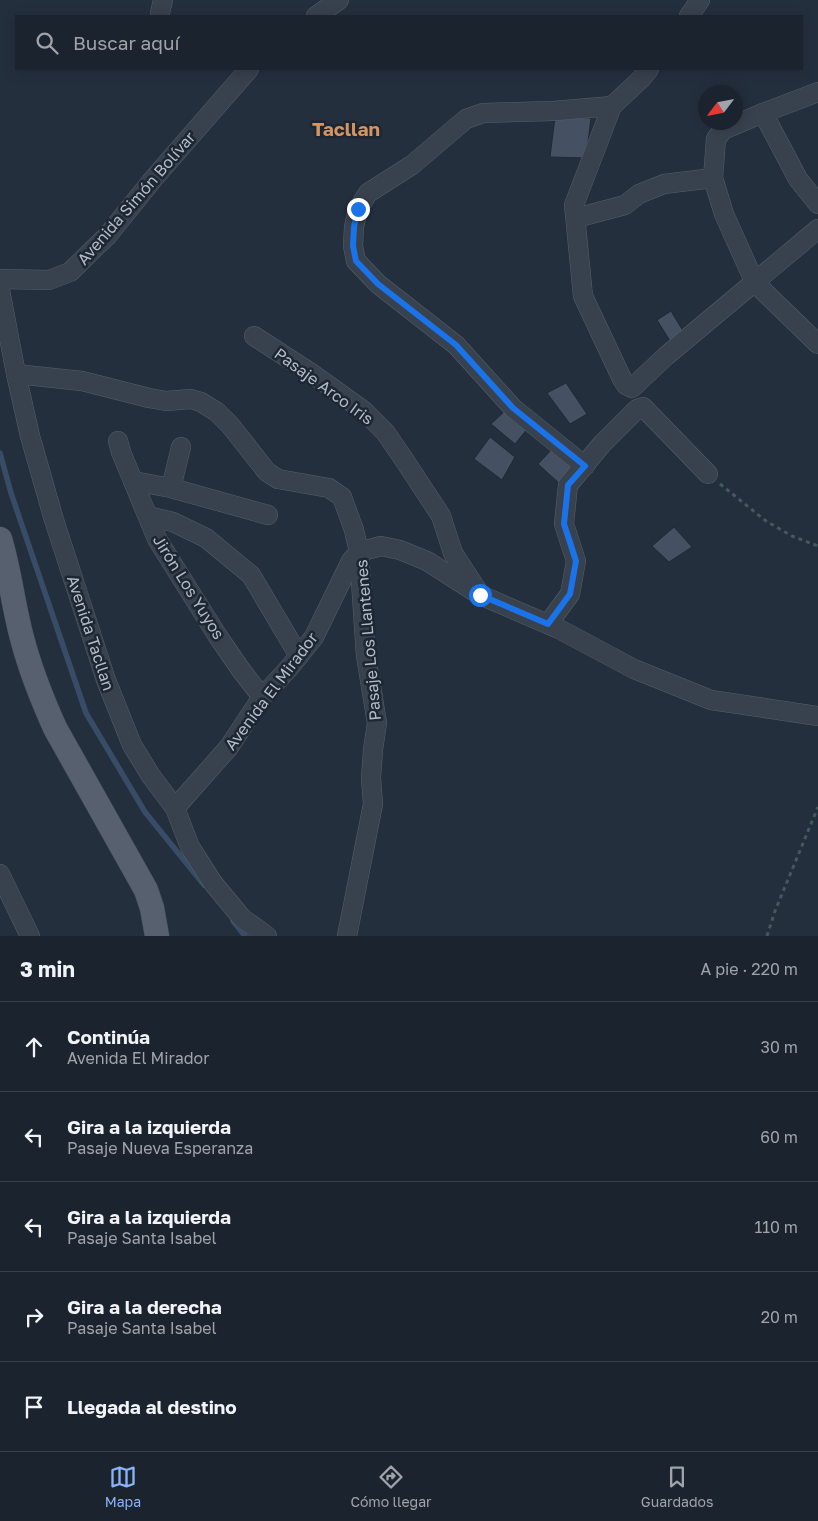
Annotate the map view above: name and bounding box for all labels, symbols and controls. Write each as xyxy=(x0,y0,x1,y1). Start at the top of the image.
search box xyxy=(15,15,803,70)
icon: search xyxy=(33,29,61,57)
text: Buscar aquí xyxy=(73,31,180,54)
north arrow xyxy=(698,85,743,130)
district label: Tacllan xyxy=(312,117,380,140)
street label: Avenida Simón Bolívar xyxy=(73,127,199,269)
route end xyxy=(347,198,370,221)
street label: Pasaje Arco Iris xyxy=(271,343,377,429)
street label: Jirón Los Yuyos xyxy=(149,531,229,643)
street label: Pasaje Los Llantenes xyxy=(351,559,385,721)
street label: Avenida Tacllan xyxy=(63,573,119,693)
route start xyxy=(469,584,492,607)
street label: Avenida El Mirador xyxy=(220,628,322,754)
text: 3 min xyxy=(20,956,75,982)
text: A pie · 220 m xyxy=(700,959,798,979)
text: Continúa xyxy=(67,1025,150,1048)
icon: ahead xyxy=(20,1033,48,1061)
text: 30 m xyxy=(761,1037,798,1057)
text: Avenida El Mirador xyxy=(67,1048,209,1068)
text: Gira a la izquierda xyxy=(67,1115,231,1138)
icon: left xyxy=(20,1123,48,1151)
text: 60 m xyxy=(760,1127,798,1147)
text: Pasaje Nueva Esperanza xyxy=(67,1138,253,1158)
text: Gira a la izquierda xyxy=(67,1205,231,1228)
icon: left xyxy=(20,1213,48,1241)
text: 110 m xyxy=(754,1217,798,1237)
text: Pasaje Santa Isabel xyxy=(67,1228,217,1248)
text: Gira a la derecha xyxy=(67,1295,222,1318)
icon: right xyxy=(20,1303,48,1331)
text: 20 m xyxy=(761,1307,798,1327)
text: Pasaje Santa Isabel xyxy=(67,1318,217,1338)
icon: arrive xyxy=(20,1393,48,1421)
text: Llegada al destino xyxy=(67,1395,237,1418)
tab: Mapa xyxy=(105,1463,141,1510)
tab: Cómo llegar xyxy=(350,1463,432,1510)
tab: Guardados xyxy=(641,1463,713,1510)

